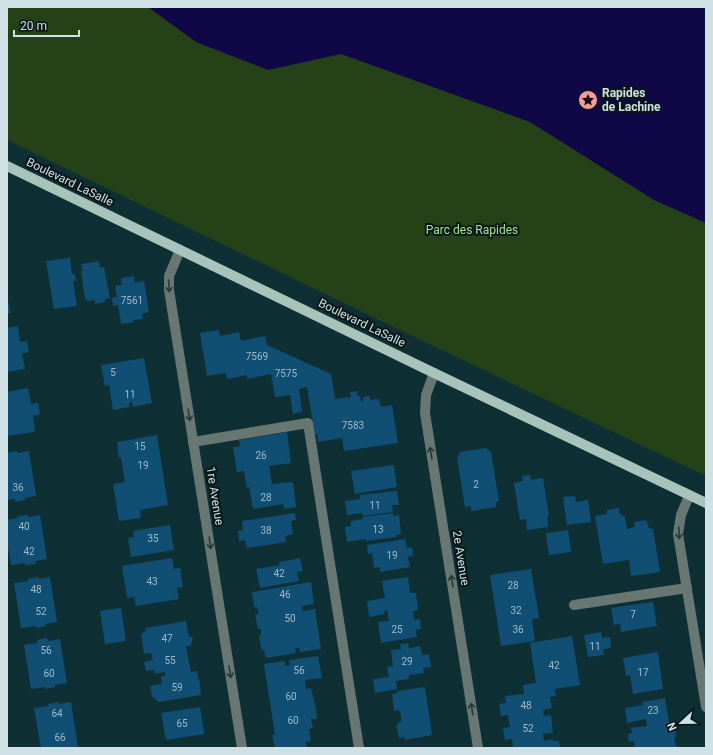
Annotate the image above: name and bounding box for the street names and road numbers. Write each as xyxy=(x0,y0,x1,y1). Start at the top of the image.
street label: Boulevard LaSalle xyxy=(24,155,116,209)
street label: Boulevard LaSalle xyxy=(316,296,408,350)
street label: 1re Avenue xyxy=(203,466,227,526)
street label: 2e Avenue xyxy=(450,530,472,586)

